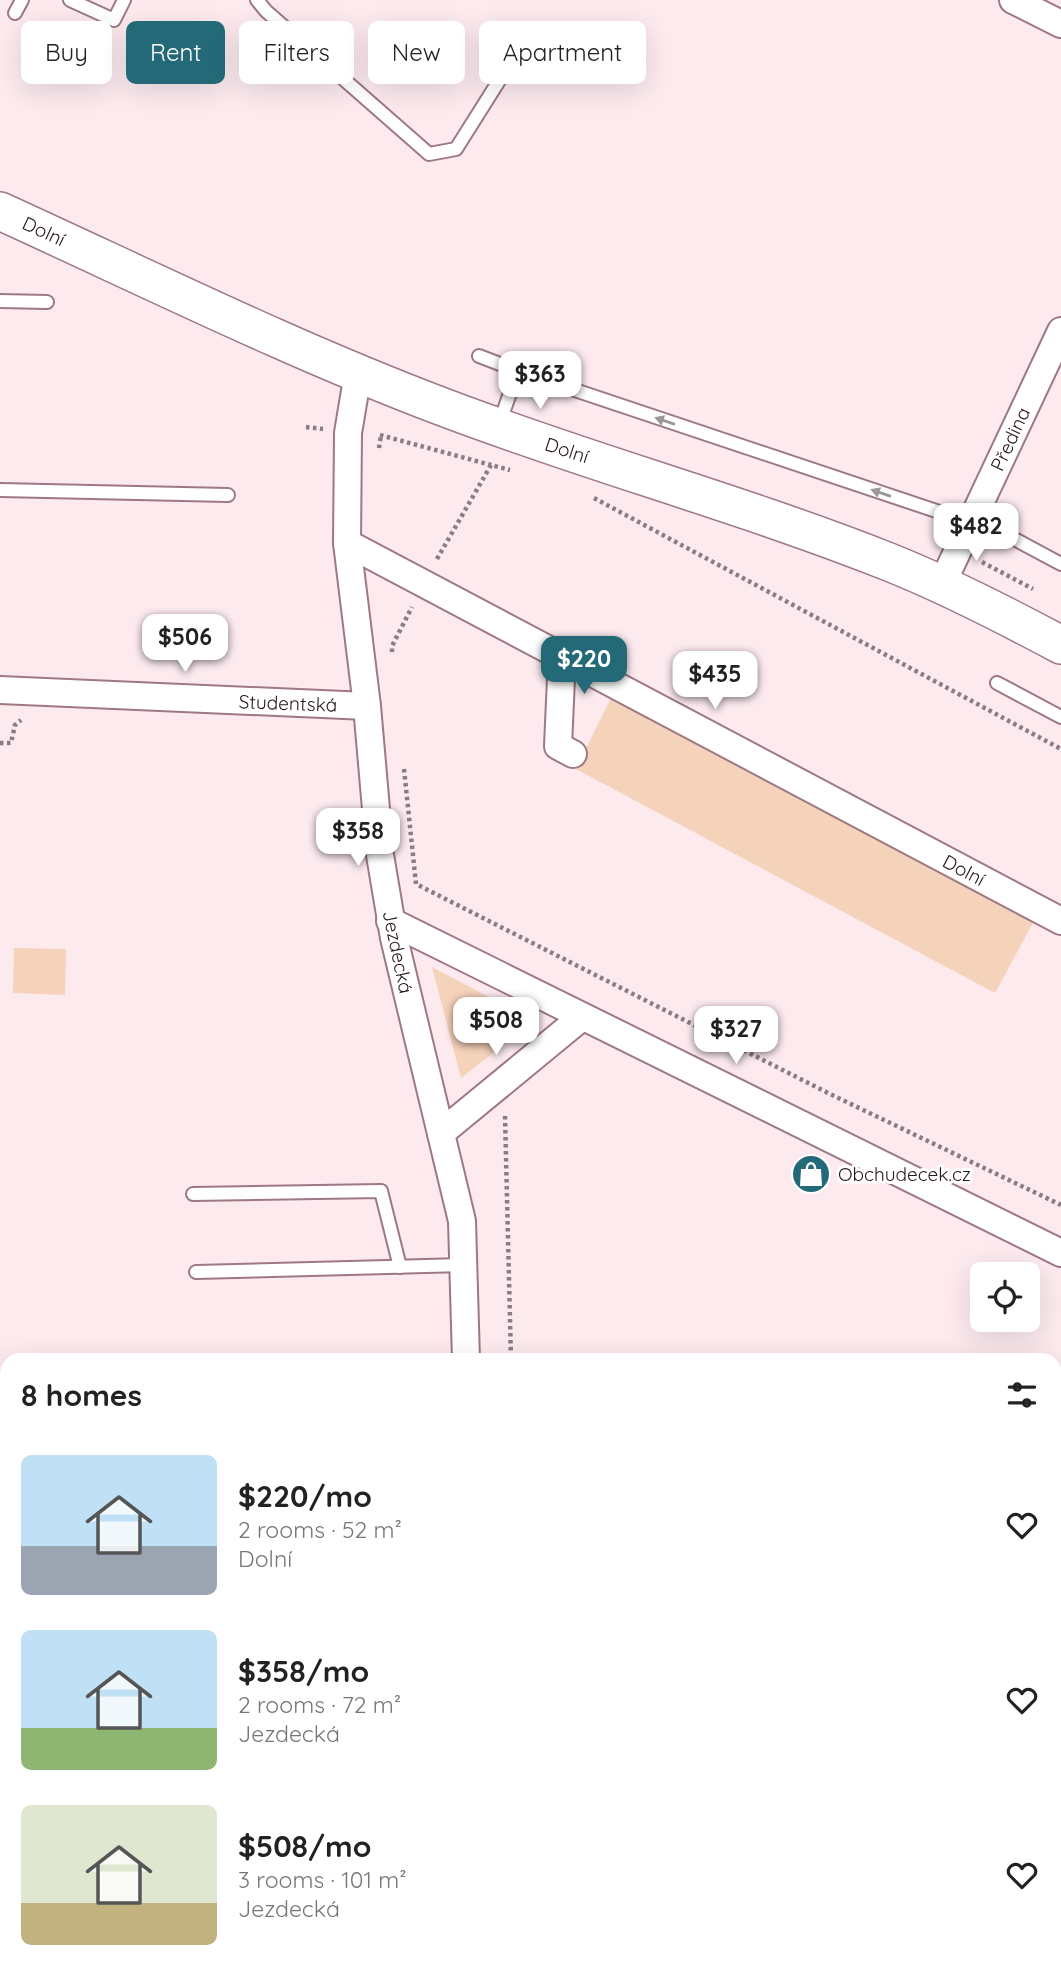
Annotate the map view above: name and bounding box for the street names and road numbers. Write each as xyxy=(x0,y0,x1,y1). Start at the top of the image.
street label: Dolní xyxy=(19,211,70,252)
street label: Předina xyxy=(985,403,1035,475)
street label: Dolní xyxy=(542,432,593,469)
street label: Studentská xyxy=(238,689,338,717)
street label: Dolní xyxy=(939,849,990,892)
street label: Jezdecká xyxy=(378,908,418,996)

